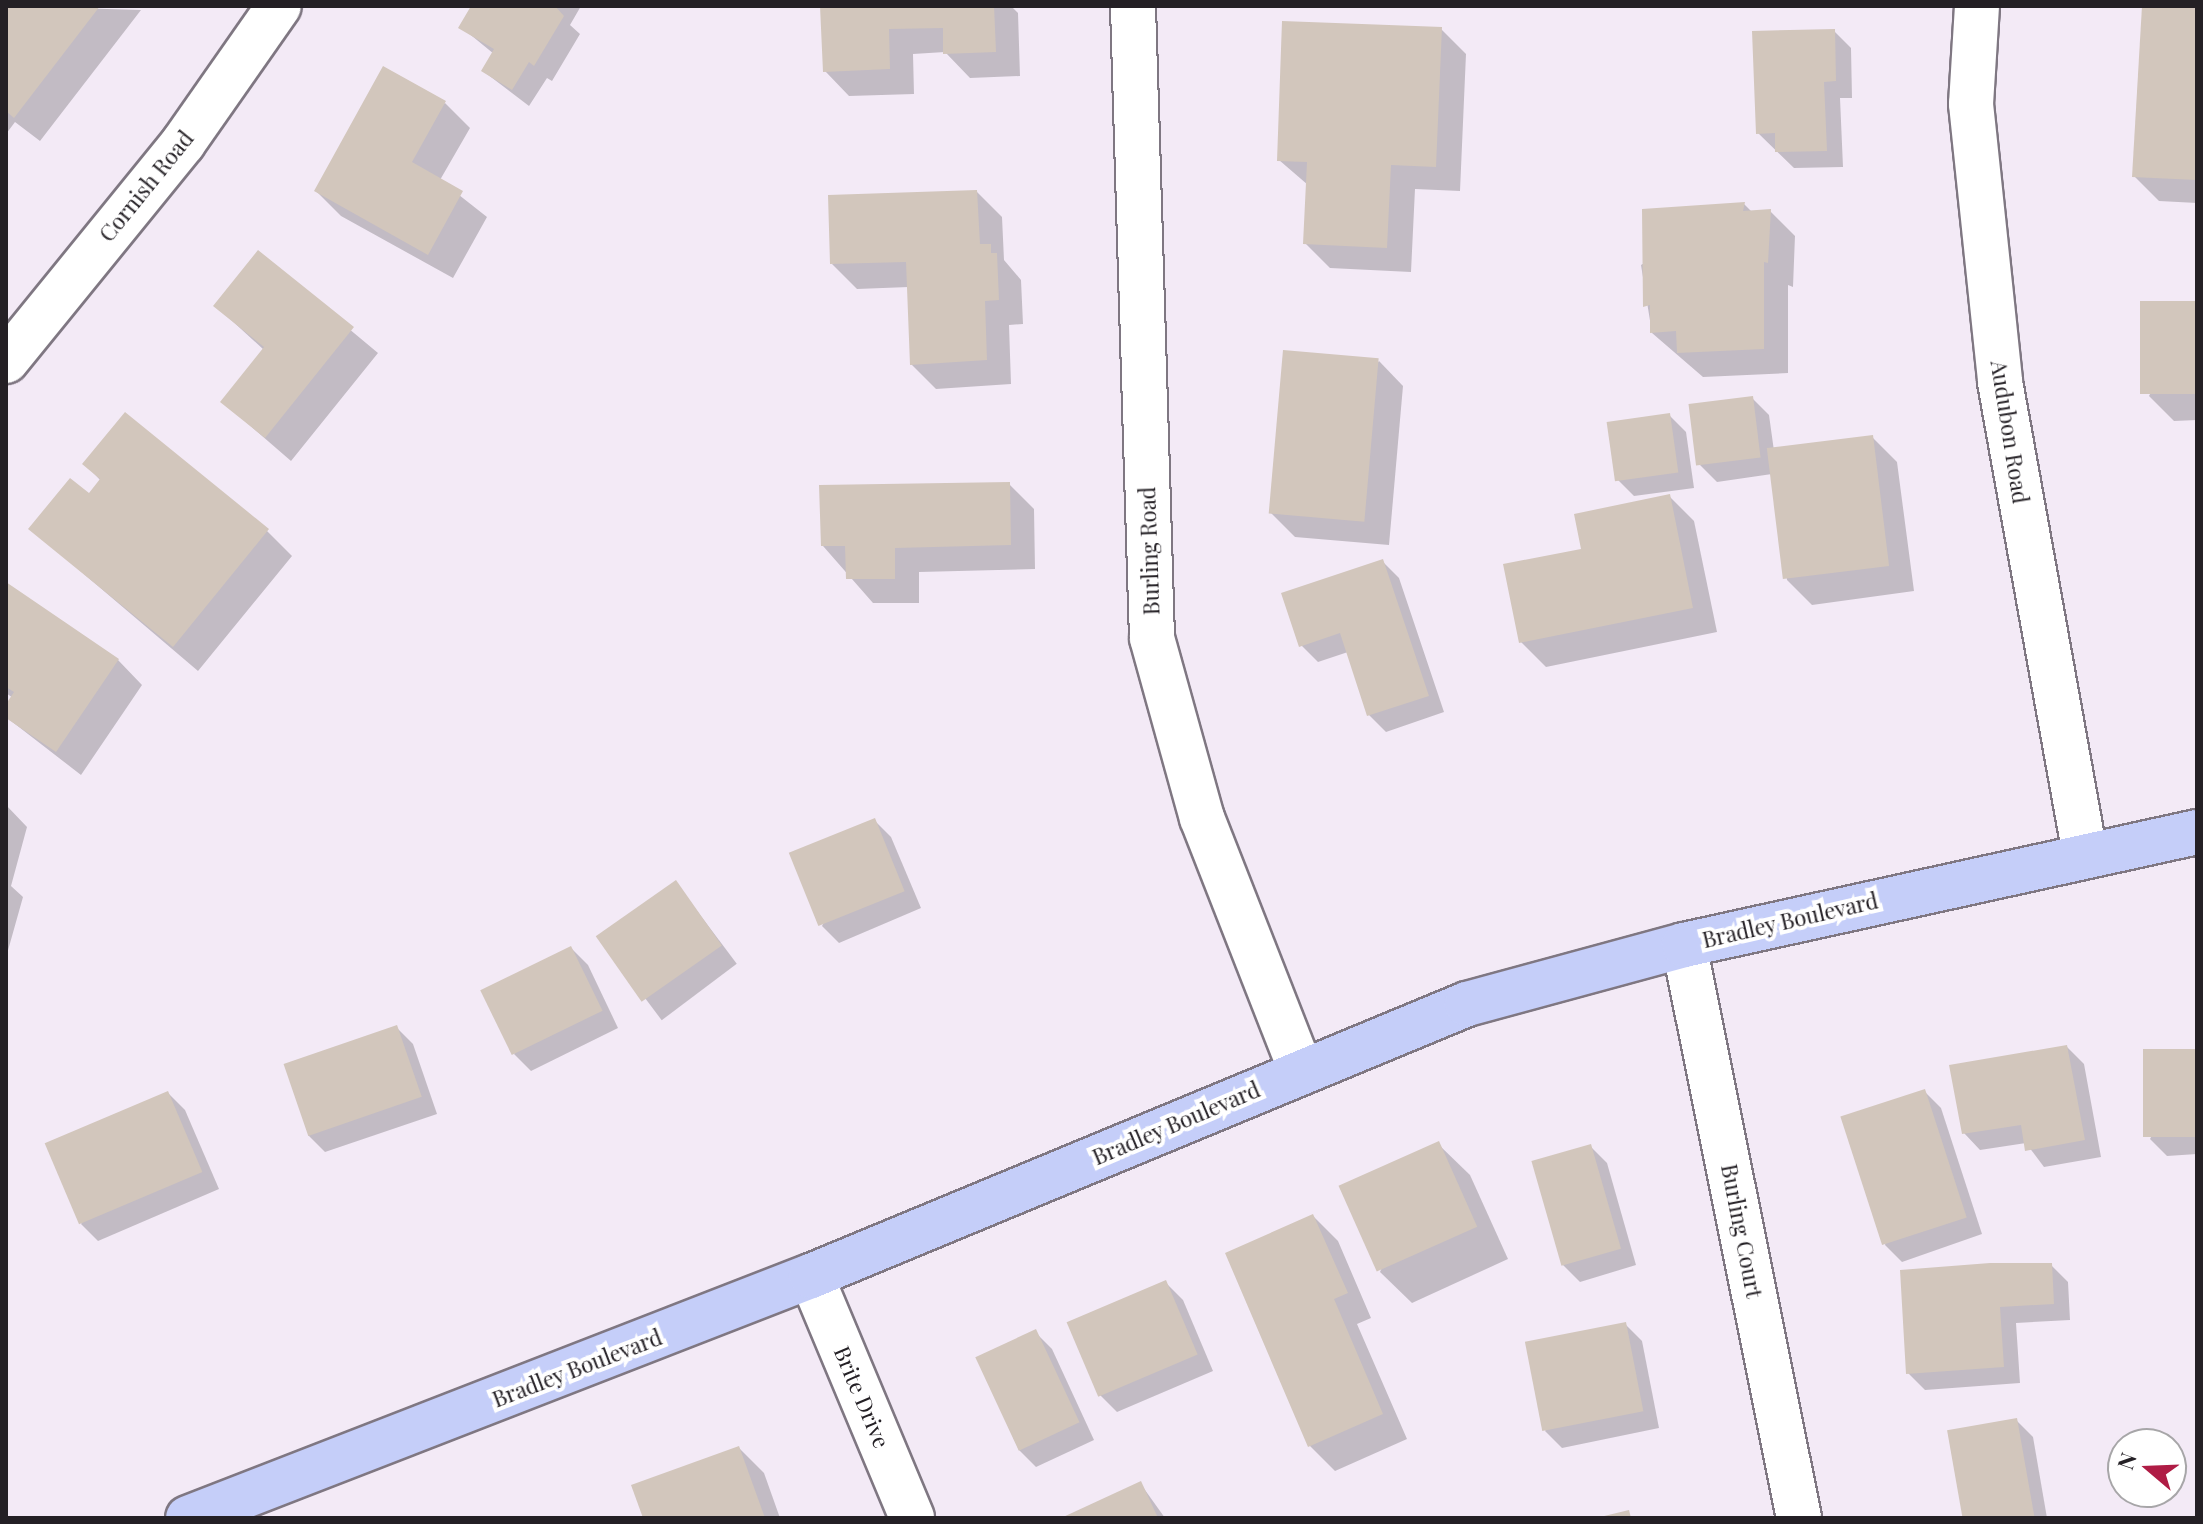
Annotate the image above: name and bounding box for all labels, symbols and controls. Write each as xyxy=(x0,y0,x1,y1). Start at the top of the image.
street label: Cornish Road xyxy=(93,125,199,247)
street label: Audubon Road xyxy=(1986,359,2034,505)
street label: Burling Road xyxy=(1134,486,1164,616)
street label: Bradley Boulevard xyxy=(1699,887,1881,953)
street label: Bradley Boulevard xyxy=(1088,1076,1264,1170)
street label: Burling Court xyxy=(1716,1162,1768,1300)
street label: Bradley Boulevard xyxy=(488,1323,666,1413)
street label: Brite Drive xyxy=(829,1342,895,1452)
north arrow xyxy=(2107,1428,2187,1508)
text: N xyxy=(2109,1448,2143,1473)

